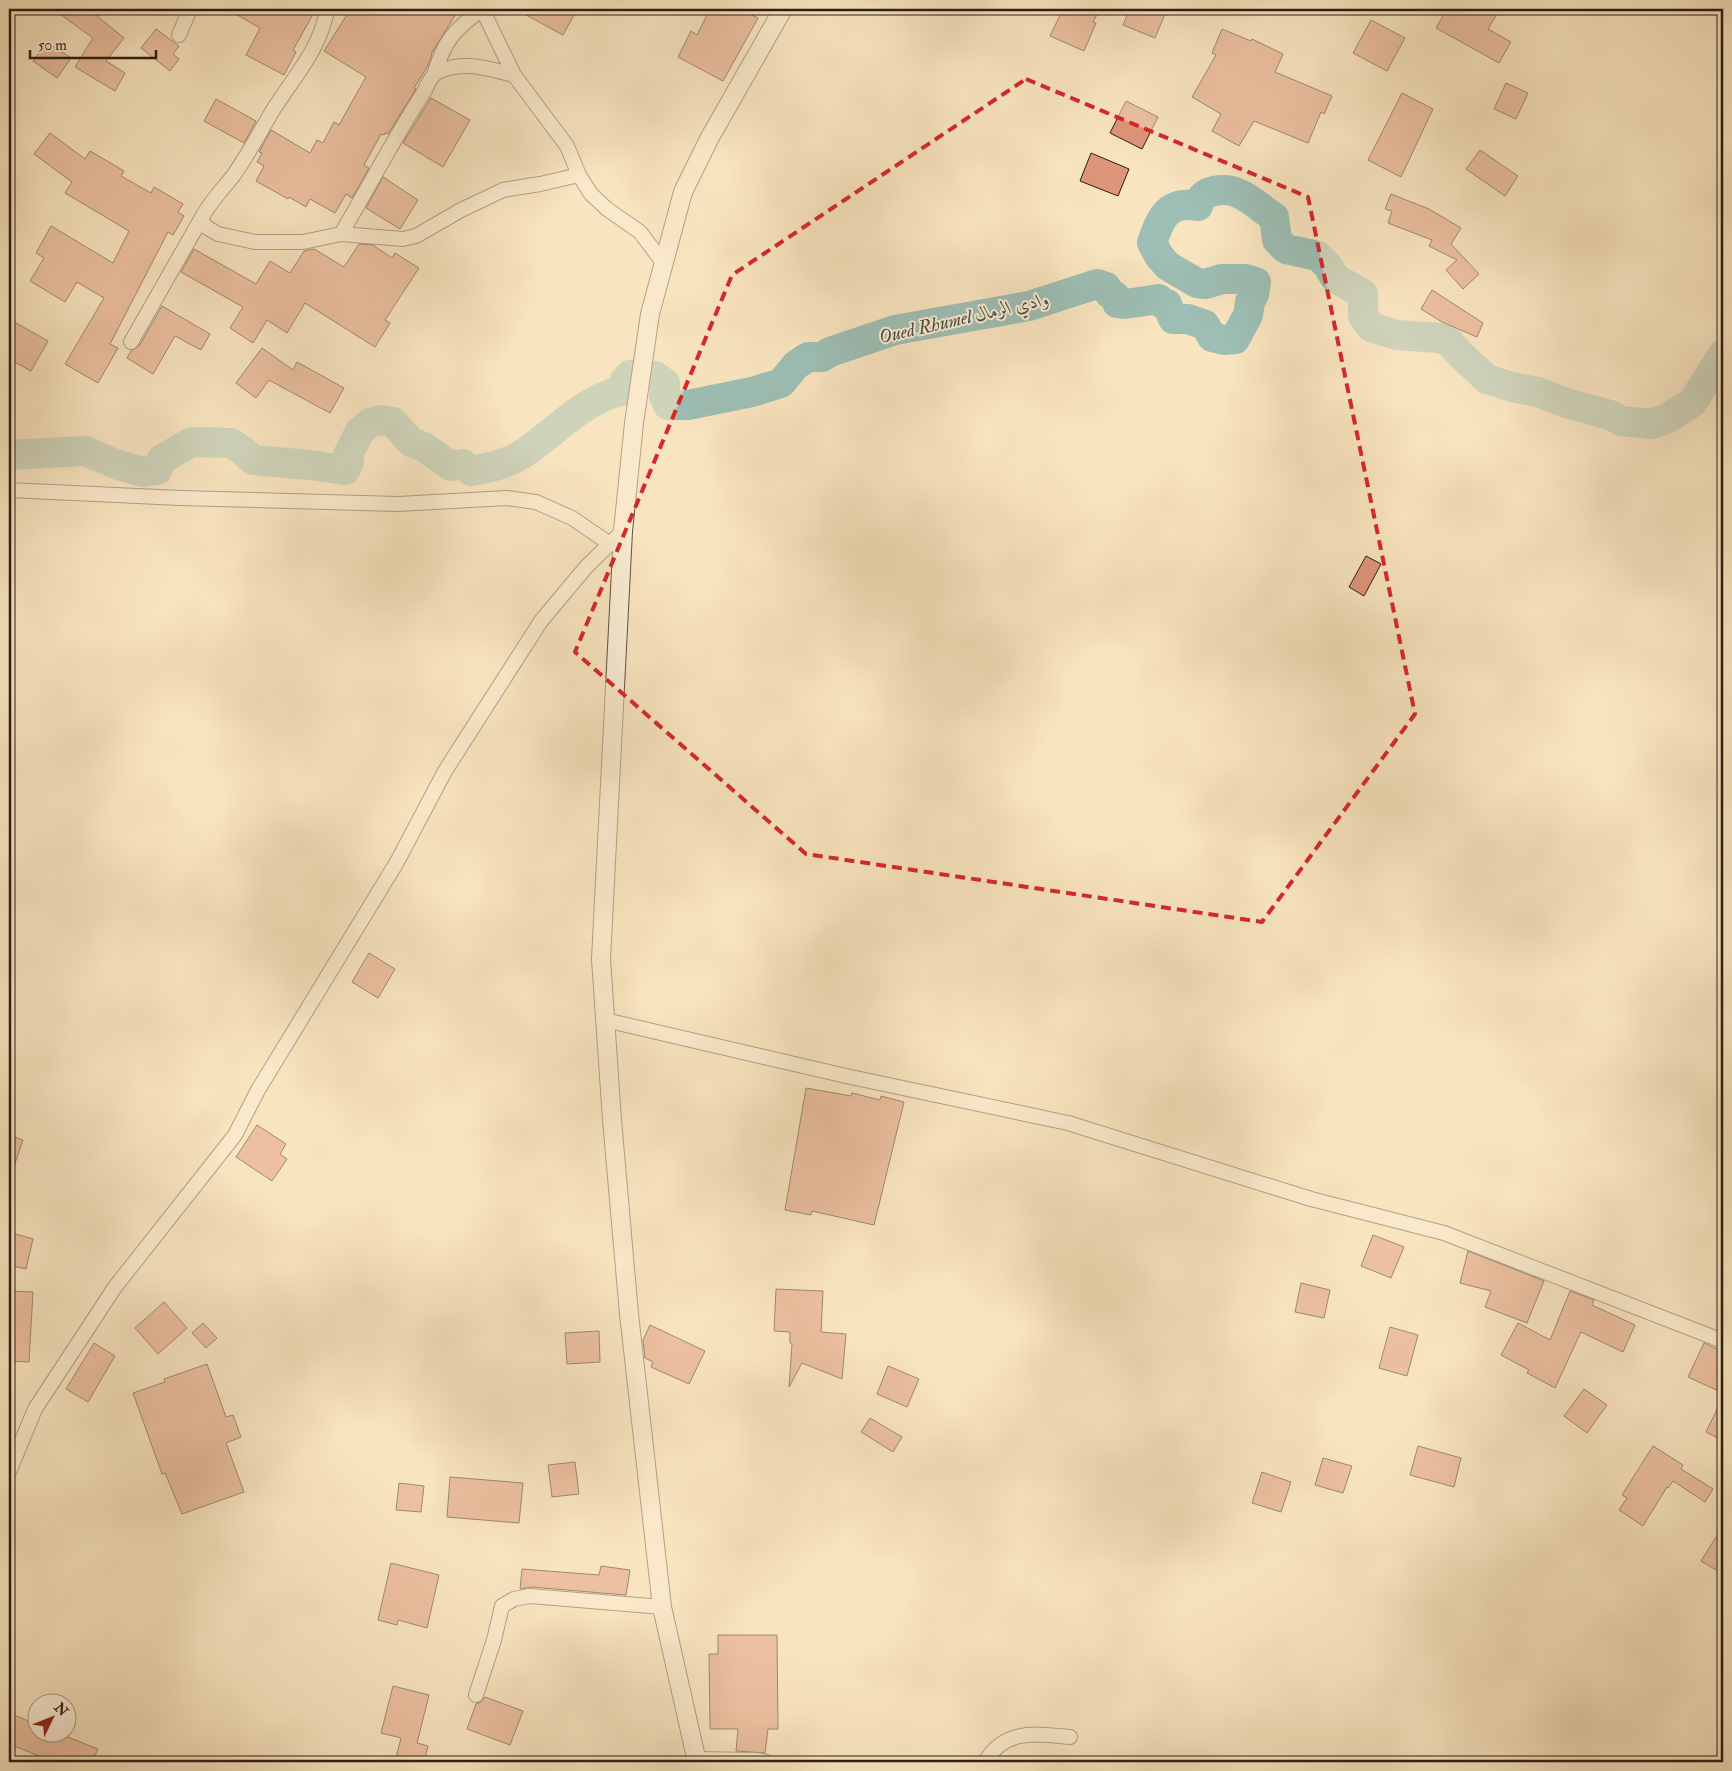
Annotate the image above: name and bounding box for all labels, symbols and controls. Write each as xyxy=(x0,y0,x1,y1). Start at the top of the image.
scale bar xyxy=(30,28,156,60)
text: 50 m xyxy=(38,36,67,55)
water label: Oued Rhumel وادي الرمال xyxy=(876,287,1052,352)
north arrow xyxy=(28,1694,78,1744)
text: N xyxy=(50,1698,72,1720)

